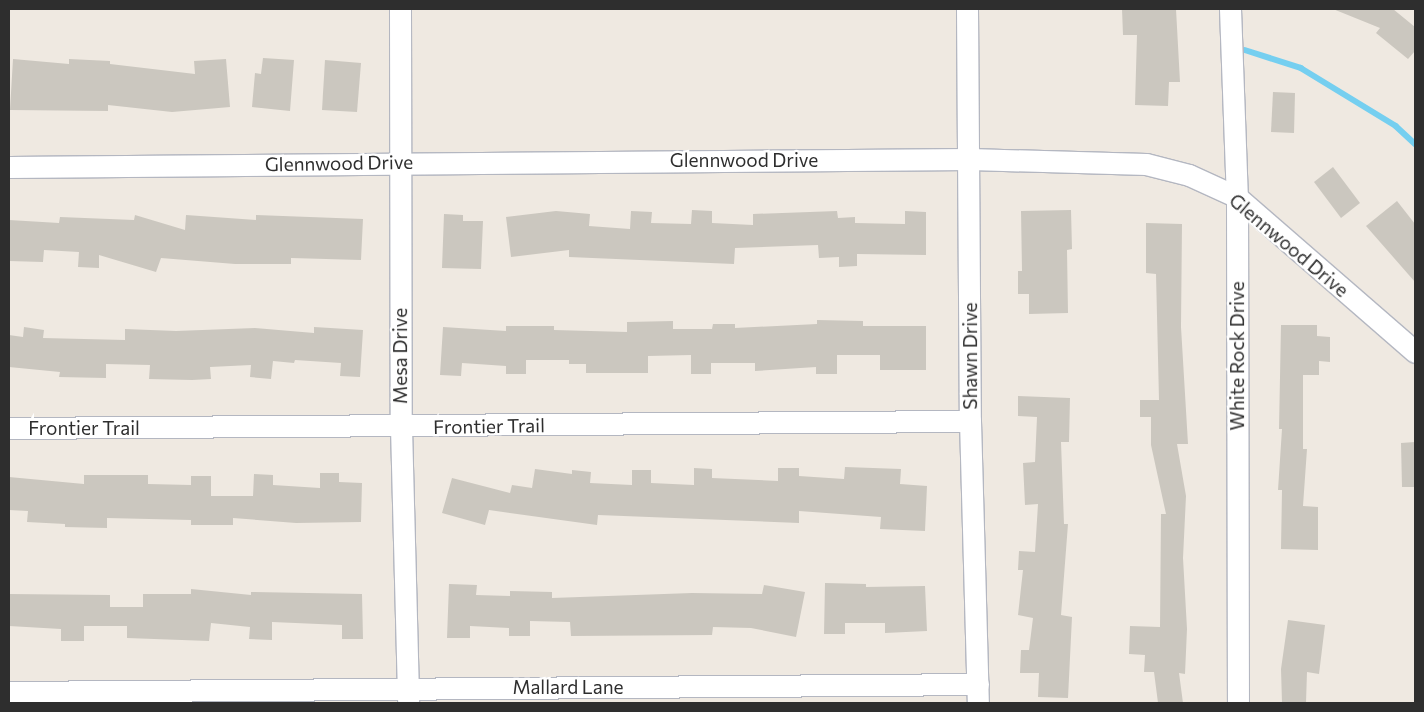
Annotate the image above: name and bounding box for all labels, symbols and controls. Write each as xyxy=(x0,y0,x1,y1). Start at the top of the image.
street label: Glennwood Drive xyxy=(670,149,818,171)
street label: Glennwood Drive xyxy=(265,150,413,176)
street label: Glennwood Drive xyxy=(1225,189,1353,301)
street label: White Rock Drive xyxy=(1226,281,1248,431)
street label: Shawn Drive xyxy=(959,302,981,410)
street label: Mesa Drive xyxy=(389,308,411,404)
street label: Frontier Trail xyxy=(433,414,545,438)
street label: Frontier Trail xyxy=(28,417,140,439)
street label: Mallard Lane xyxy=(512,676,624,698)

